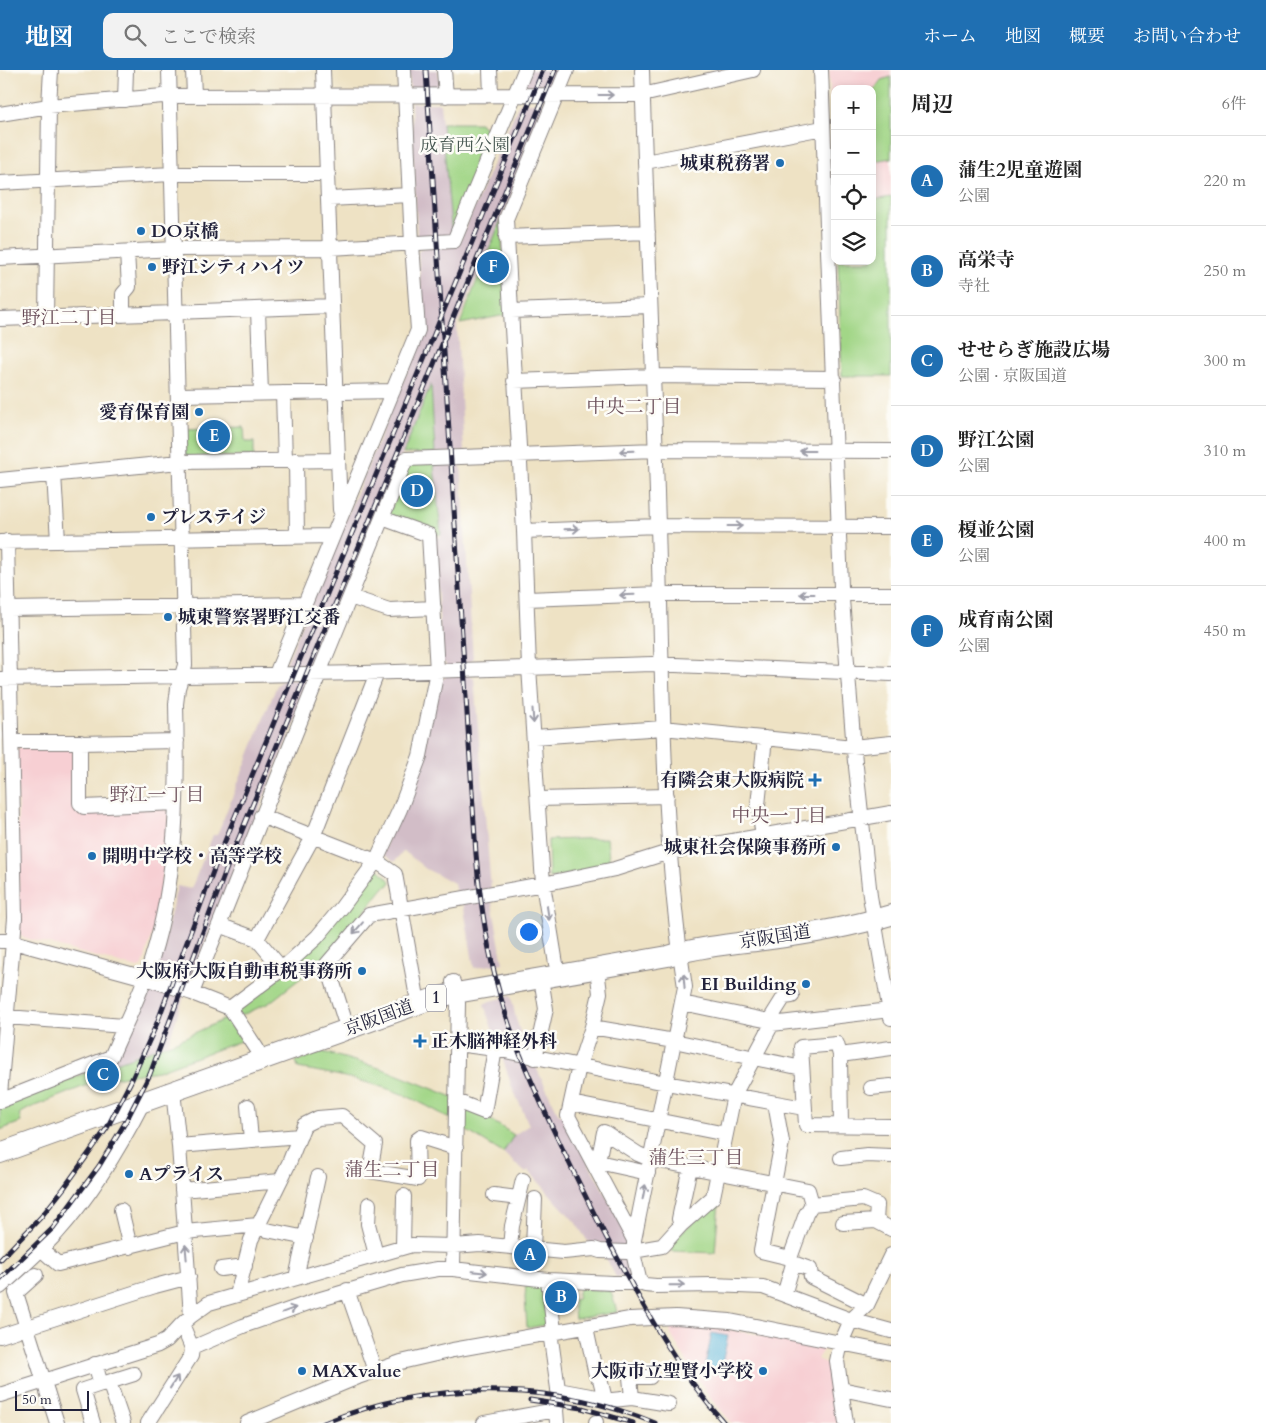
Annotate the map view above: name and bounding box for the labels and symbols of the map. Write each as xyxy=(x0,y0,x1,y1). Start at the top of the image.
one-way arrow xyxy=(597,90,613,100)
park label: 成育西公園 xyxy=(420,133,510,158)
place label: 城東税務署 xyxy=(680,151,770,176)
marker: 城東税務署 xyxy=(774,157,786,169)
place label: DO京橋 xyxy=(151,219,218,244)
marker: DO京橋 xyxy=(135,225,147,237)
pin: F xyxy=(477,248,509,286)
place label: 野江シティハイツ xyxy=(162,255,305,280)
marker: 野江シティハイツ xyxy=(146,261,158,273)
district label: 野江二丁目 xyxy=(21,305,117,331)
district label: 中央二丁目 xyxy=(586,394,682,420)
place label: 愛育保育園 xyxy=(99,400,189,425)
marker: 愛育保育園 xyxy=(193,406,205,418)
pin: E xyxy=(198,417,230,455)
one-way arrow xyxy=(620,446,636,456)
one-way arrow xyxy=(800,446,816,456)
pin: D xyxy=(401,472,433,510)
place label: プレステイジ xyxy=(161,505,266,530)
marker: プレステイジ xyxy=(145,511,157,523)
one-way arrow xyxy=(726,521,742,531)
one-way arrow xyxy=(564,524,580,534)
one-way arrow xyxy=(800,589,816,599)
one-way arrow xyxy=(620,591,636,600)
place label: 城東警察署野江交番 xyxy=(178,605,340,630)
marker: 城東警察署野江交番 xyxy=(162,611,174,623)
one-way arrow xyxy=(528,708,537,724)
place label: 有隣会東大阪病院 xyxy=(660,768,804,793)
marker: 有隣会東大阪病院 xyxy=(808,773,822,787)
district label: 野江一丁目 xyxy=(109,782,205,808)
district label: 中央一丁目 xyxy=(731,803,827,829)
place label: 城東社会保険事務所 xyxy=(664,835,826,860)
marker: 城東社会保険事務所 xyxy=(830,841,842,853)
place label: 開明中学校・高等学校 xyxy=(102,844,282,869)
marker: 開明中学校・高等学校 xyxy=(86,850,98,862)
one-way arrow xyxy=(543,905,553,921)
your location xyxy=(516,919,542,945)
street label: 京阪国道 xyxy=(737,919,813,955)
one-way arrow xyxy=(352,921,364,934)
place label: 大阪府大阪自動車税事務所 xyxy=(136,959,352,984)
marker: 大阪府大阪自動車税事務所 xyxy=(356,965,368,977)
place label: EI Building xyxy=(700,972,796,997)
one-way arrow xyxy=(679,974,689,990)
marker: EI Building xyxy=(800,978,812,990)
road number: 1 xyxy=(426,984,446,1011)
street label: 京阪国道 xyxy=(341,994,417,1042)
place label: 正木脳神経外科 xyxy=(431,1029,557,1054)
marker: 正木脳神経外科 xyxy=(413,1034,427,1048)
pin: C xyxy=(87,1056,119,1094)
district label: 蒲生三丁目 xyxy=(648,1145,744,1171)
district label: 蒲生二丁目 xyxy=(344,1157,440,1183)
place label: Aプライス xyxy=(139,1162,224,1187)
marker: Aプライス xyxy=(123,1168,135,1180)
one-way arrow xyxy=(640,1185,649,1201)
pin: A xyxy=(514,1236,546,1274)
one-way arrow xyxy=(182,1245,191,1261)
one-way arrow xyxy=(472,1267,488,1277)
pin: B xyxy=(545,1278,577,1316)
one-way arrow xyxy=(669,1281,685,1290)
one-way arrow xyxy=(281,1305,296,1314)
place label: MAXvalue xyxy=(312,1359,401,1384)
place label: 大阪市立聖賢小学校 xyxy=(591,1359,753,1384)
marker: MAXvalue xyxy=(296,1365,308,1377)
marker: 大阪市立聖賢小学校 xyxy=(757,1365,769,1377)
one-way arrow xyxy=(170,1376,180,1390)
scale bar xyxy=(15,1388,89,1411)

